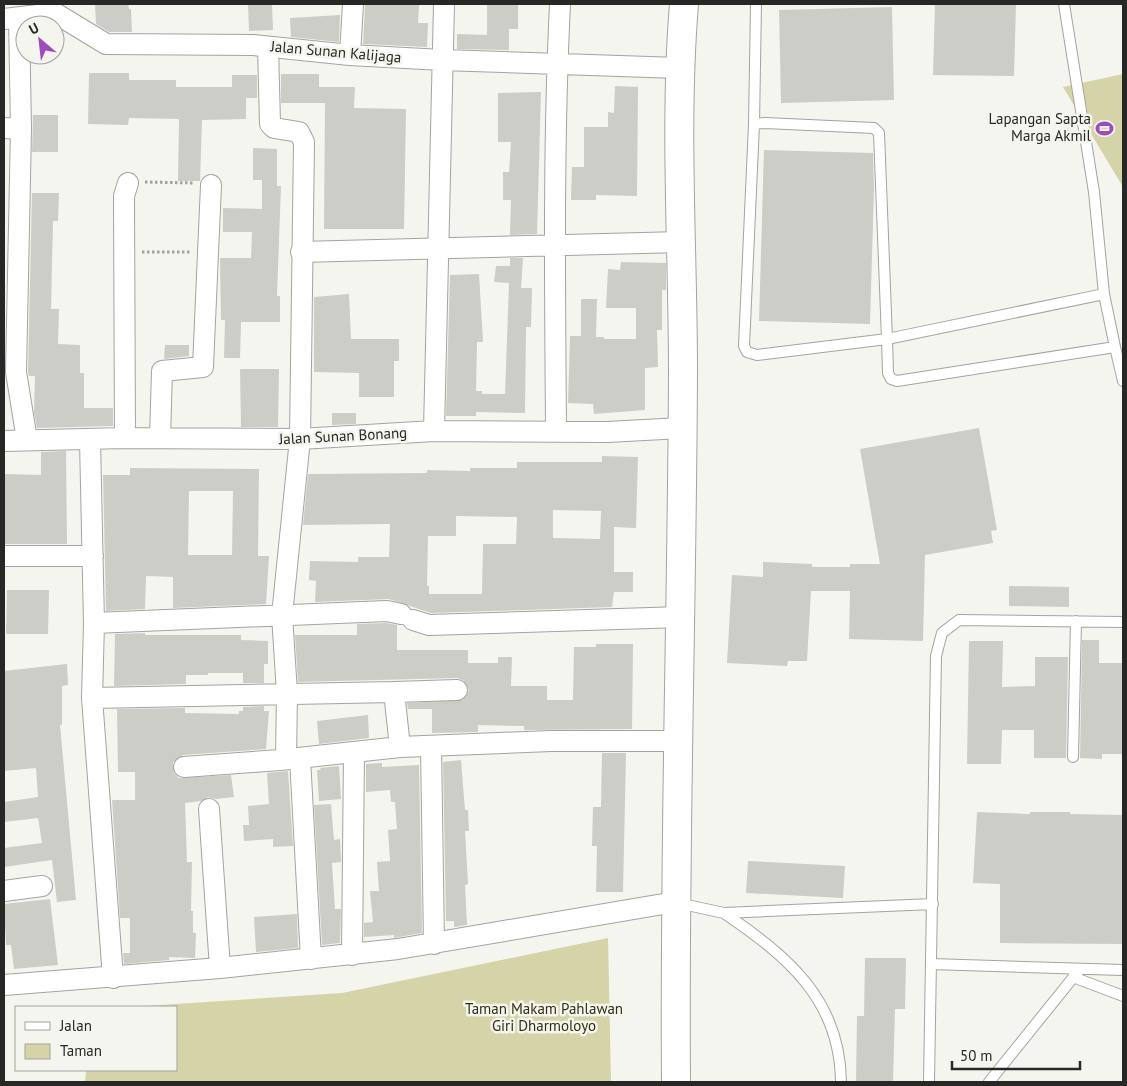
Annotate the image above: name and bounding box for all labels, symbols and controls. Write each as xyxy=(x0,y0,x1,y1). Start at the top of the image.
north arrow xyxy=(15,15,65,65)
text: U xyxy=(26,19,42,39)
street label: Jalan Sunan Kalijaga xyxy=(269,36,402,67)
place label: Lapangan Sapta Marga Akmil xyxy=(989,109,1092,145)
sports icon: Lapangan Sapta Marga Akmil xyxy=(1095,118,1115,138)
street label: Jalan Sunan Bonang xyxy=(277,423,408,448)
park label: Taman Makam Pahlawan Giri Dharmoloyo xyxy=(465,999,623,1035)
legend xyxy=(15,1006,178,1071)
text: Jalan xyxy=(59,1016,92,1035)
scale bar xyxy=(952,1038,1080,1070)
text: Taman xyxy=(60,1041,102,1060)
text: 50 m xyxy=(960,1046,993,1065)

